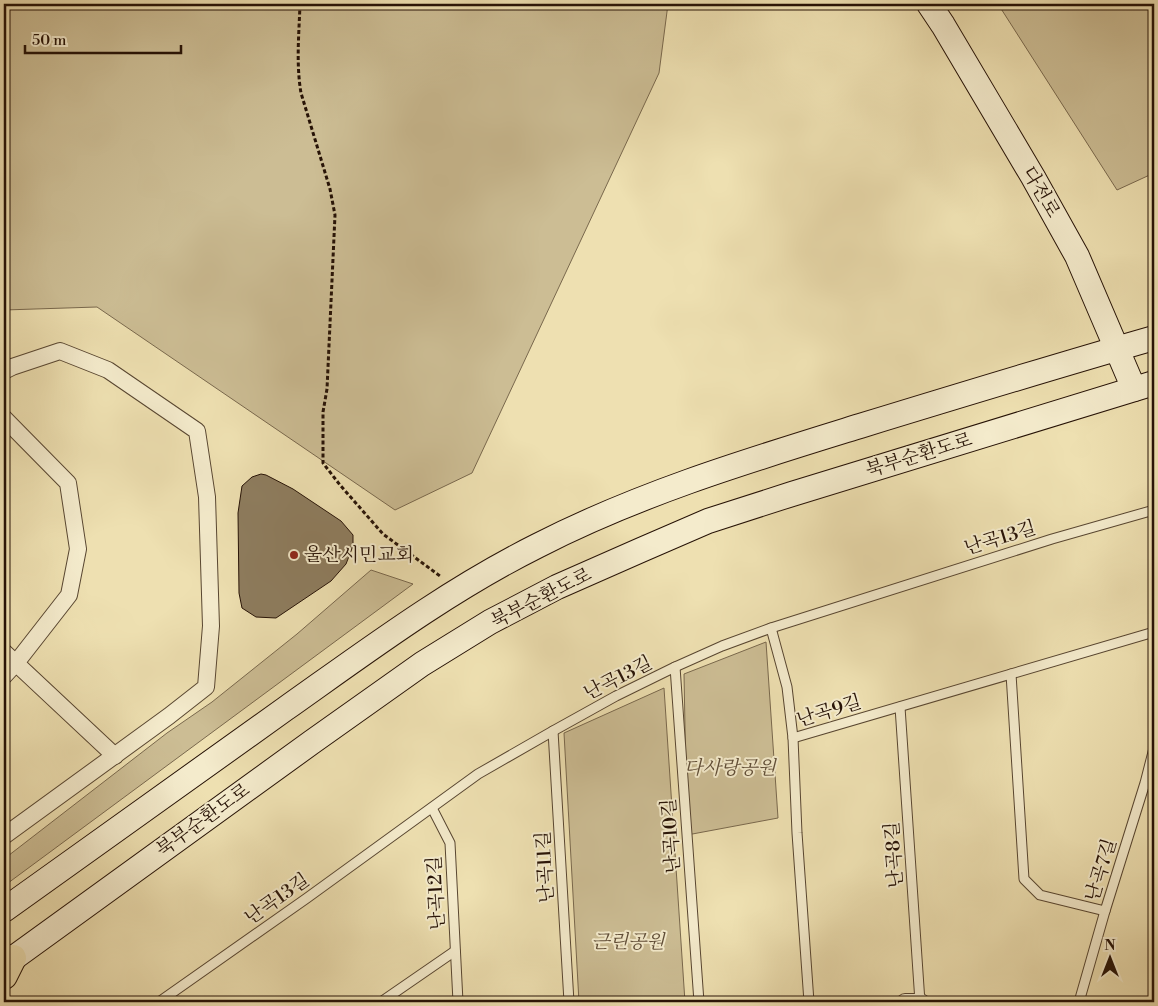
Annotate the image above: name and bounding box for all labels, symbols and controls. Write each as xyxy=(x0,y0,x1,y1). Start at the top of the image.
scale bar xyxy=(25,22,181,54)
text: 50 m xyxy=(32,31,66,50)
street label: 다전로 xyxy=(1017,162,1065,222)
street label: 북부순환도로 xyxy=(863,427,975,483)
street label: 난곡13길 xyxy=(961,516,1039,560)
place label: 울산시민교회 xyxy=(304,543,414,567)
marker: 울산시민교회 xyxy=(288,549,300,561)
street label: 북부순환도로 xyxy=(486,562,596,634)
street label: 난곡13길 xyxy=(580,651,656,705)
street label: 난곡9길 xyxy=(794,690,864,732)
park label: 다사랑공원 xyxy=(684,756,778,780)
street label: 북부순환도로 xyxy=(151,778,255,862)
street label: 난곡10길 xyxy=(656,798,686,874)
street label: 난곡8길 xyxy=(880,821,908,889)
street label: 난곡11길 xyxy=(531,830,559,904)
street label: 난곡7길 xyxy=(1080,836,1122,904)
street label: 난곡12길 xyxy=(422,855,450,931)
street label: 난곡13길 xyxy=(240,868,314,930)
park label: 근린공원 xyxy=(591,930,666,954)
north arrow xyxy=(1086,934,1136,984)
text: N xyxy=(1104,937,1116,955)

